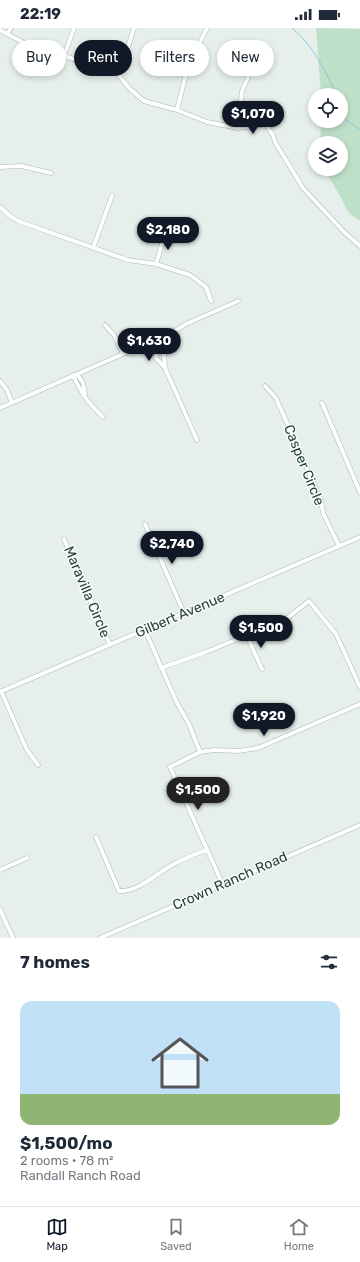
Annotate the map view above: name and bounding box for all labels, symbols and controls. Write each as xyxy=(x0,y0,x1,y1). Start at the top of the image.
text: 22:19 xyxy=(20,5,61,23)
chip: Buy xyxy=(12,40,66,76)
chip: Rent xyxy=(74,40,132,76)
chip: Filters xyxy=(140,40,209,76)
chip: New xyxy=(217,40,274,76)
map controls xyxy=(308,88,348,176)
button: locate xyxy=(308,88,348,128)
pin: $1,070 xyxy=(220,101,286,135)
text: $1,070 xyxy=(231,106,275,121)
button: layers xyxy=(308,136,348,176)
pin: $2,180 xyxy=(135,217,201,251)
text: $2,180 xyxy=(146,222,190,237)
pin: $1,630 xyxy=(116,328,182,362)
text: $1,630 xyxy=(127,333,171,348)
street label: Casper Circle xyxy=(280,422,328,508)
pin: $2,740 xyxy=(139,531,205,565)
text: $2,740 xyxy=(149,536,195,551)
street label: Maravilla Circle xyxy=(60,544,114,640)
street label: Gilbert Avenue xyxy=(133,588,227,641)
pin: $1,500 xyxy=(228,615,294,649)
text: $1,500 xyxy=(239,620,283,635)
pin: $1,920 xyxy=(231,703,297,737)
text: $1,920 xyxy=(242,708,286,723)
pin: $1,500 xyxy=(165,777,231,811)
text: $1,500 xyxy=(176,782,220,797)
street label: Crown Ranch Road xyxy=(170,848,290,914)
icon: filters xyxy=(318,951,340,973)
text: 7 homes xyxy=(20,952,90,972)
icon: home xyxy=(144,1027,216,1099)
text: $1,500/mo xyxy=(20,1133,113,1153)
text: 2 rooms · 78 m² xyxy=(20,1153,114,1168)
text: Randall Ranch Road xyxy=(20,1168,141,1183)
tab: Map xyxy=(46,1216,68,1253)
tab: Saved xyxy=(160,1216,192,1253)
tab: Home xyxy=(284,1216,314,1253)

